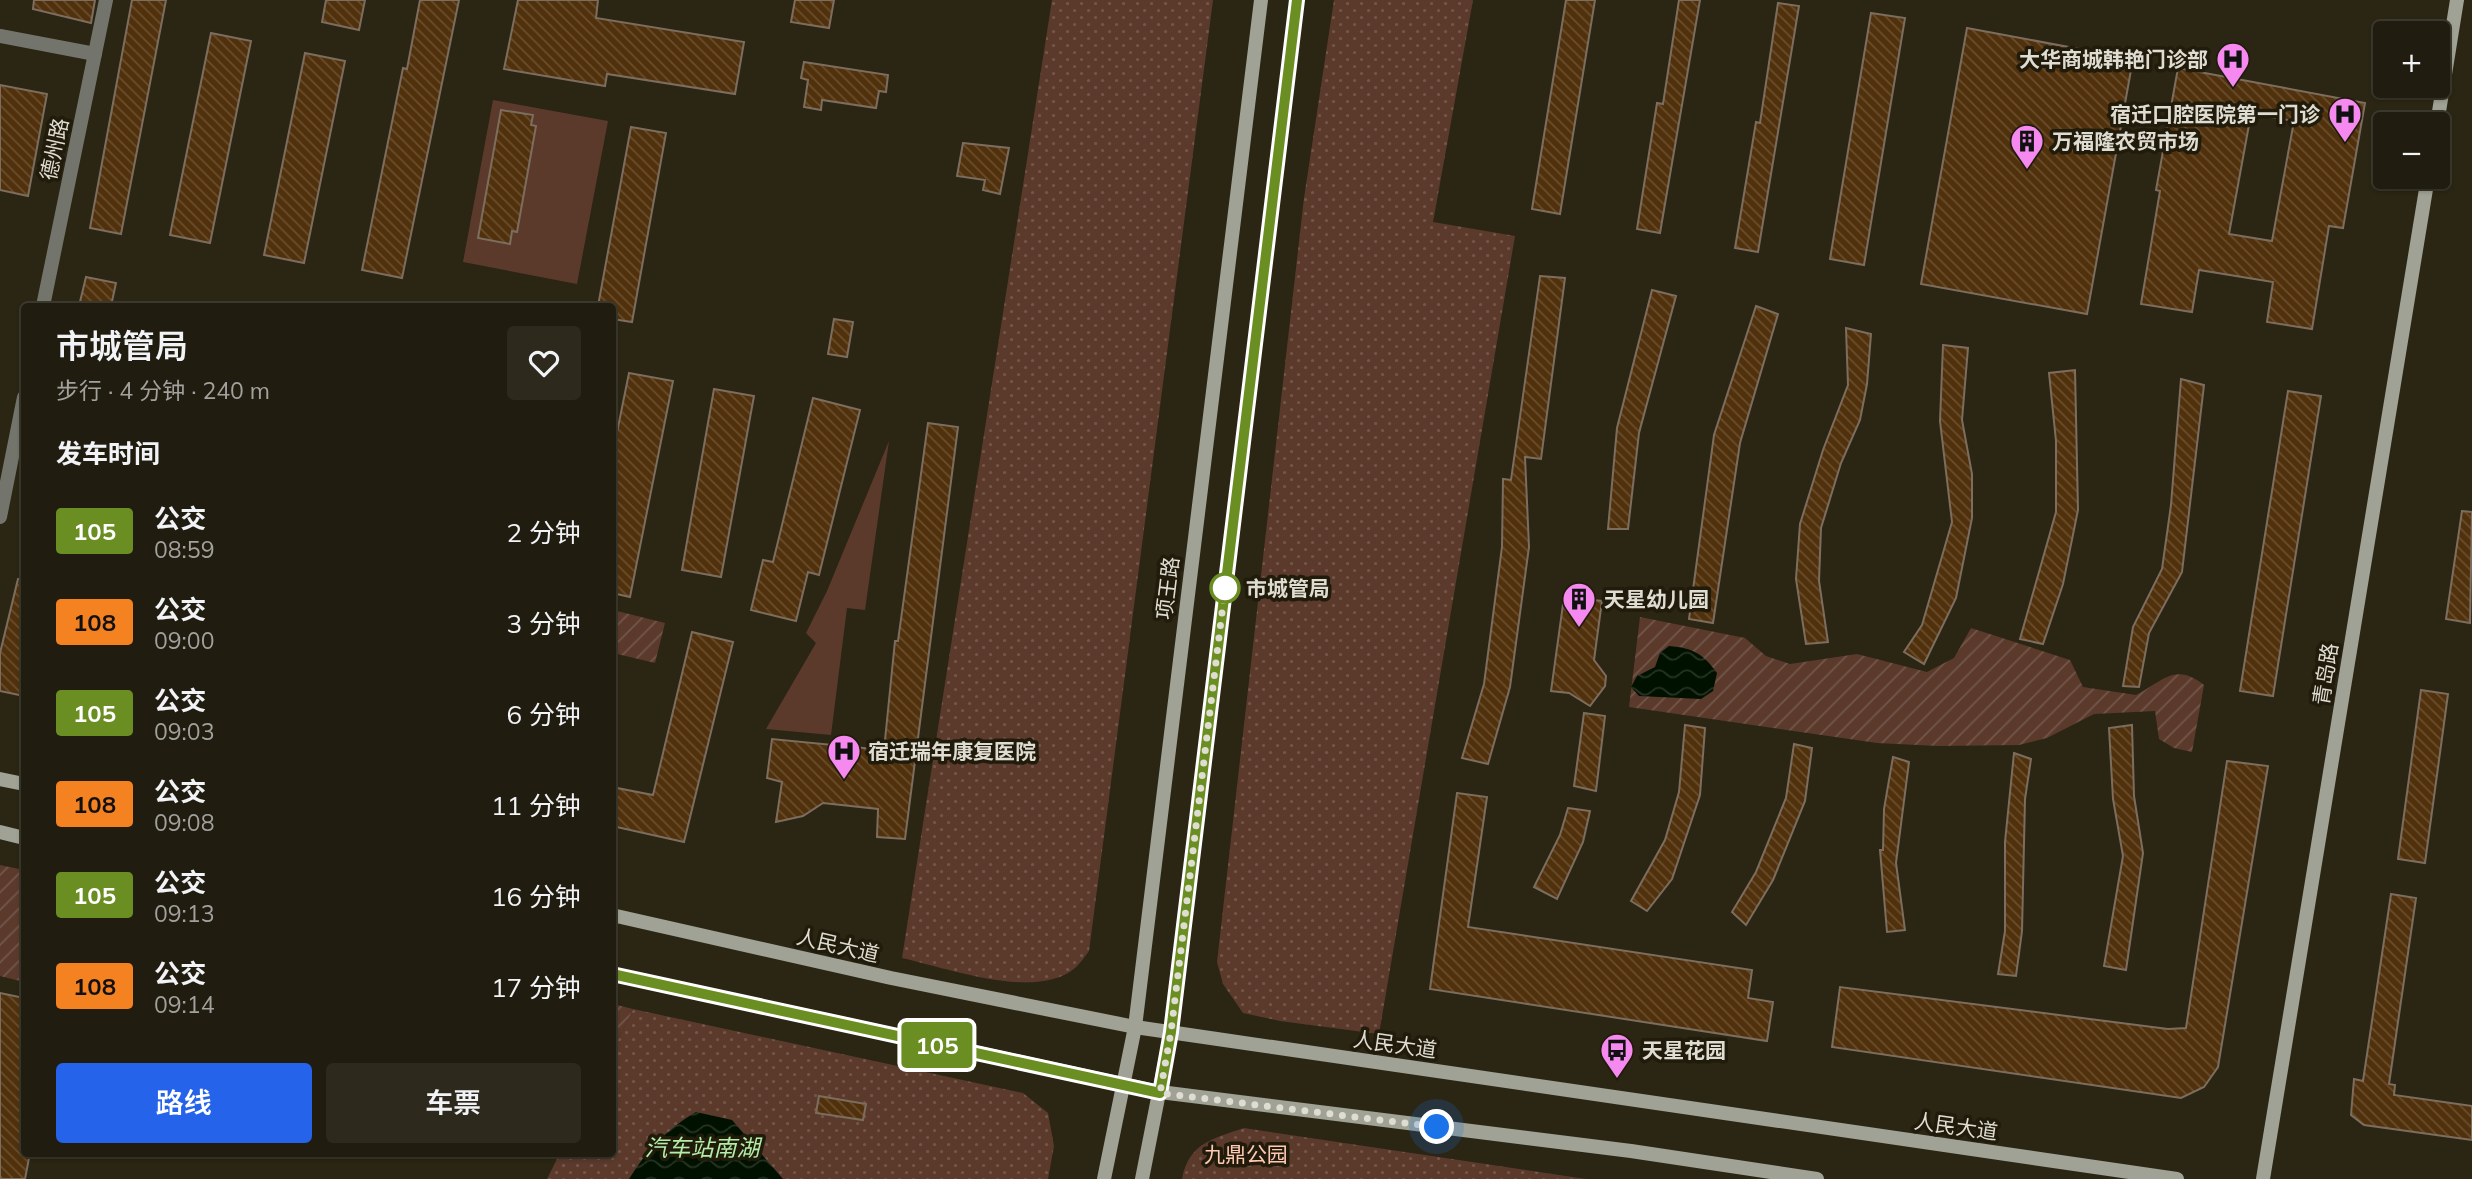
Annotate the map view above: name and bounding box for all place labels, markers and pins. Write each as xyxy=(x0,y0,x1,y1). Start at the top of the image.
hospital icon: 大华商城韩艳门诊部 xyxy=(2214,40,2252,89)
place label: 大华商城韩艳门诊部 xyxy=(2019,46,2208,72)
hospital icon: 宿迁口腔医院第一门诊 xyxy=(2326,95,2364,144)
place label: 宿迁口腔医院第一门诊 xyxy=(2110,101,2321,127)
building icon: 万福隆农贸市场 xyxy=(2008,122,2046,171)
place label: 万福隆农贸市场 xyxy=(2052,128,2199,154)
marker: 市城管局 xyxy=(1210,573,1240,603)
place label: 市城管局 xyxy=(1246,575,1330,601)
building icon: 天星幼儿园 xyxy=(1560,580,1598,629)
place label: 天星幼儿园 xyxy=(1604,586,1709,612)
hospital icon: 宿迁瑞年康复医院 xyxy=(825,732,863,781)
place label: 宿迁瑞年康复医院 xyxy=(868,738,1036,764)
bus stop icon: 天星花园 xyxy=(1598,1031,1636,1080)
place label: 天星花园 xyxy=(1642,1037,1726,1063)

